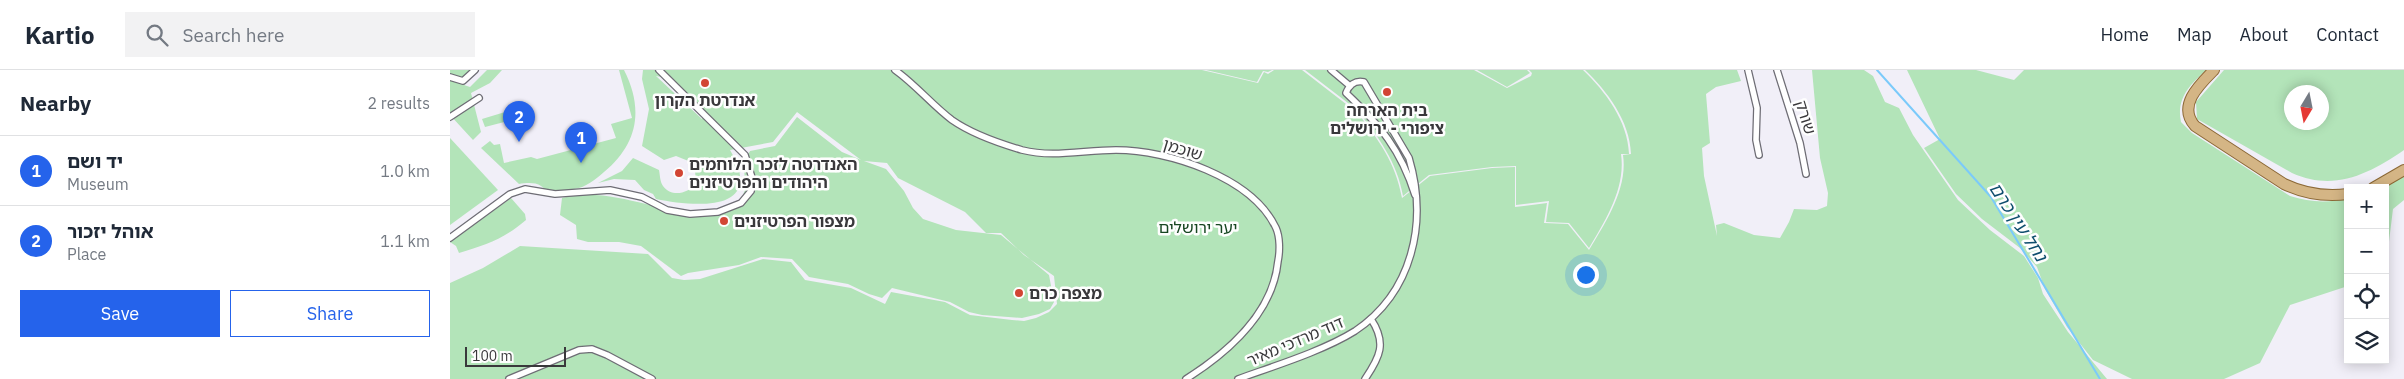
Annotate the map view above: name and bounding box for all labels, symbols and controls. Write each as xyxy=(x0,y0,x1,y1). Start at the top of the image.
search box xyxy=(125,12,475,57)
text: Kartio xyxy=(25,19,95,51)
icon: search xyxy=(143,21,171,49)
text: Search here xyxy=(183,23,284,47)
text: Home xyxy=(2101,23,2149,46)
text: Map xyxy=(2177,23,2212,46)
text: About xyxy=(2240,23,2288,46)
text: Contact xyxy=(2316,23,2379,46)
marker: אנדרטת הקרון xyxy=(699,77,711,89)
north arrow xyxy=(2284,85,2329,130)
marker: בית הארחה ציפורי - ירושלים xyxy=(1381,86,1393,98)
text: Nearby xyxy=(20,89,91,117)
place label: אנדרטת הקרון xyxy=(655,90,756,110)
text: 2 results xyxy=(367,93,430,113)
street label: שורק xyxy=(1791,97,1821,137)
place label: בית הארחה ציפורי - ירושלים xyxy=(1330,100,1444,138)
pin: 2 xyxy=(503,101,535,142)
pin: 1 xyxy=(565,122,597,163)
street label: שוכמן xyxy=(1161,134,1205,164)
text: יד ושם xyxy=(67,149,123,173)
place label: האנדרטה לזכר הלוחמים היהודים והפרטיזנים xyxy=(689,154,858,192)
text: 1 xyxy=(31,161,41,181)
text: 1.0 km xyxy=(380,161,430,181)
marker: האנדרטה לזכר הלוחמים היהודים והפרטיזנים xyxy=(673,167,685,179)
text: Museum xyxy=(67,174,129,194)
water label: נחל עין כרם xyxy=(1984,178,2053,267)
map controls xyxy=(2344,184,2389,364)
button: + xyxy=(2344,184,2389,229)
place label: מצפור הפרטיזנים xyxy=(734,211,855,231)
marker: מצפור הפרטיזנים xyxy=(718,215,730,227)
park label: יער ירושלים xyxy=(1158,217,1238,237)
text: אוהל יזכור xyxy=(67,219,154,243)
button: − xyxy=(2344,229,2389,274)
text: 2 xyxy=(31,231,41,251)
text: 1.1 km xyxy=(380,231,430,251)
text: Place xyxy=(67,244,106,264)
your location xyxy=(1573,262,1599,288)
button: locate xyxy=(2344,274,2389,319)
place label: מצפה כרם xyxy=(1029,283,1102,303)
marker: מצפה כרם xyxy=(1013,287,1025,299)
button: Save xyxy=(20,290,220,337)
button: Share xyxy=(230,290,430,337)
street label: דוד מרדכי מאיר xyxy=(1244,312,1347,370)
button: layers xyxy=(2344,319,2389,364)
scale bar xyxy=(465,344,566,367)
text: 100 m xyxy=(472,347,513,365)

